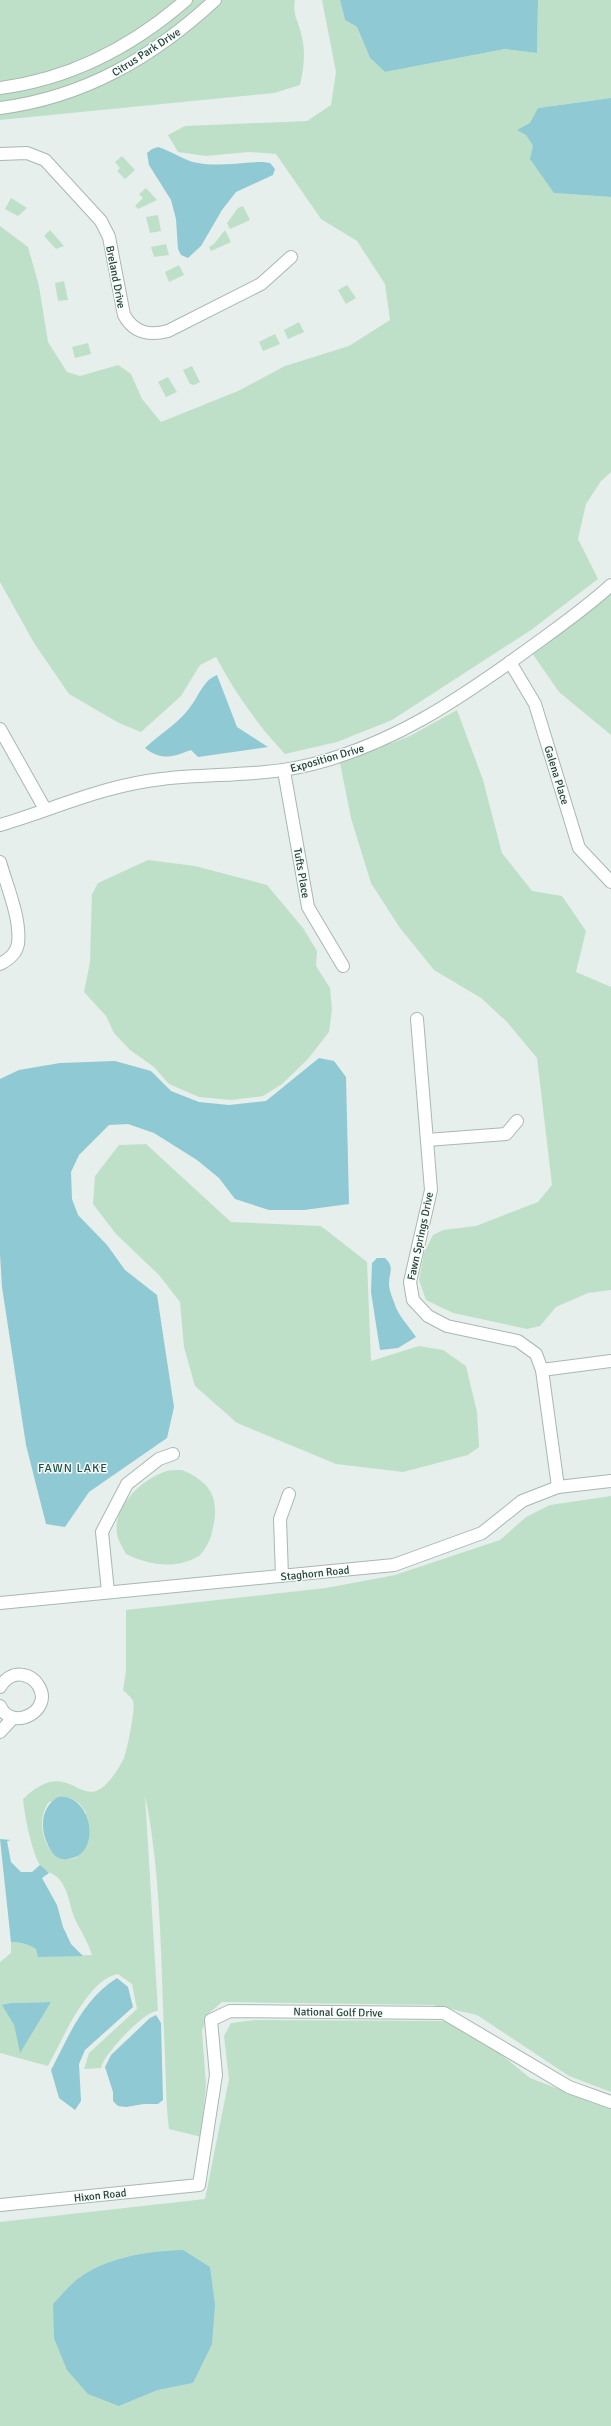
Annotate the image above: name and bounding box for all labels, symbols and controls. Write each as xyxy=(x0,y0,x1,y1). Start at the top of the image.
street label: Citrus Park Drive xyxy=(110,25,183,79)
street label: Breland Drive xyxy=(103,245,128,310)
street label: Exposition Drive xyxy=(289,742,366,775)
street label: Galena Place xyxy=(541,744,572,806)
street label: Tufts Place xyxy=(291,847,312,899)
street label: Fawn Springs Drive xyxy=(405,1191,436,1281)
district label: FAWN LAKE xyxy=(38,1461,108,1476)
street label: Staghorn Road xyxy=(280,1563,350,1584)
street label: National Golf Drive xyxy=(293,2005,383,2020)
street label: Hixon Road xyxy=(73,2186,127,2205)

